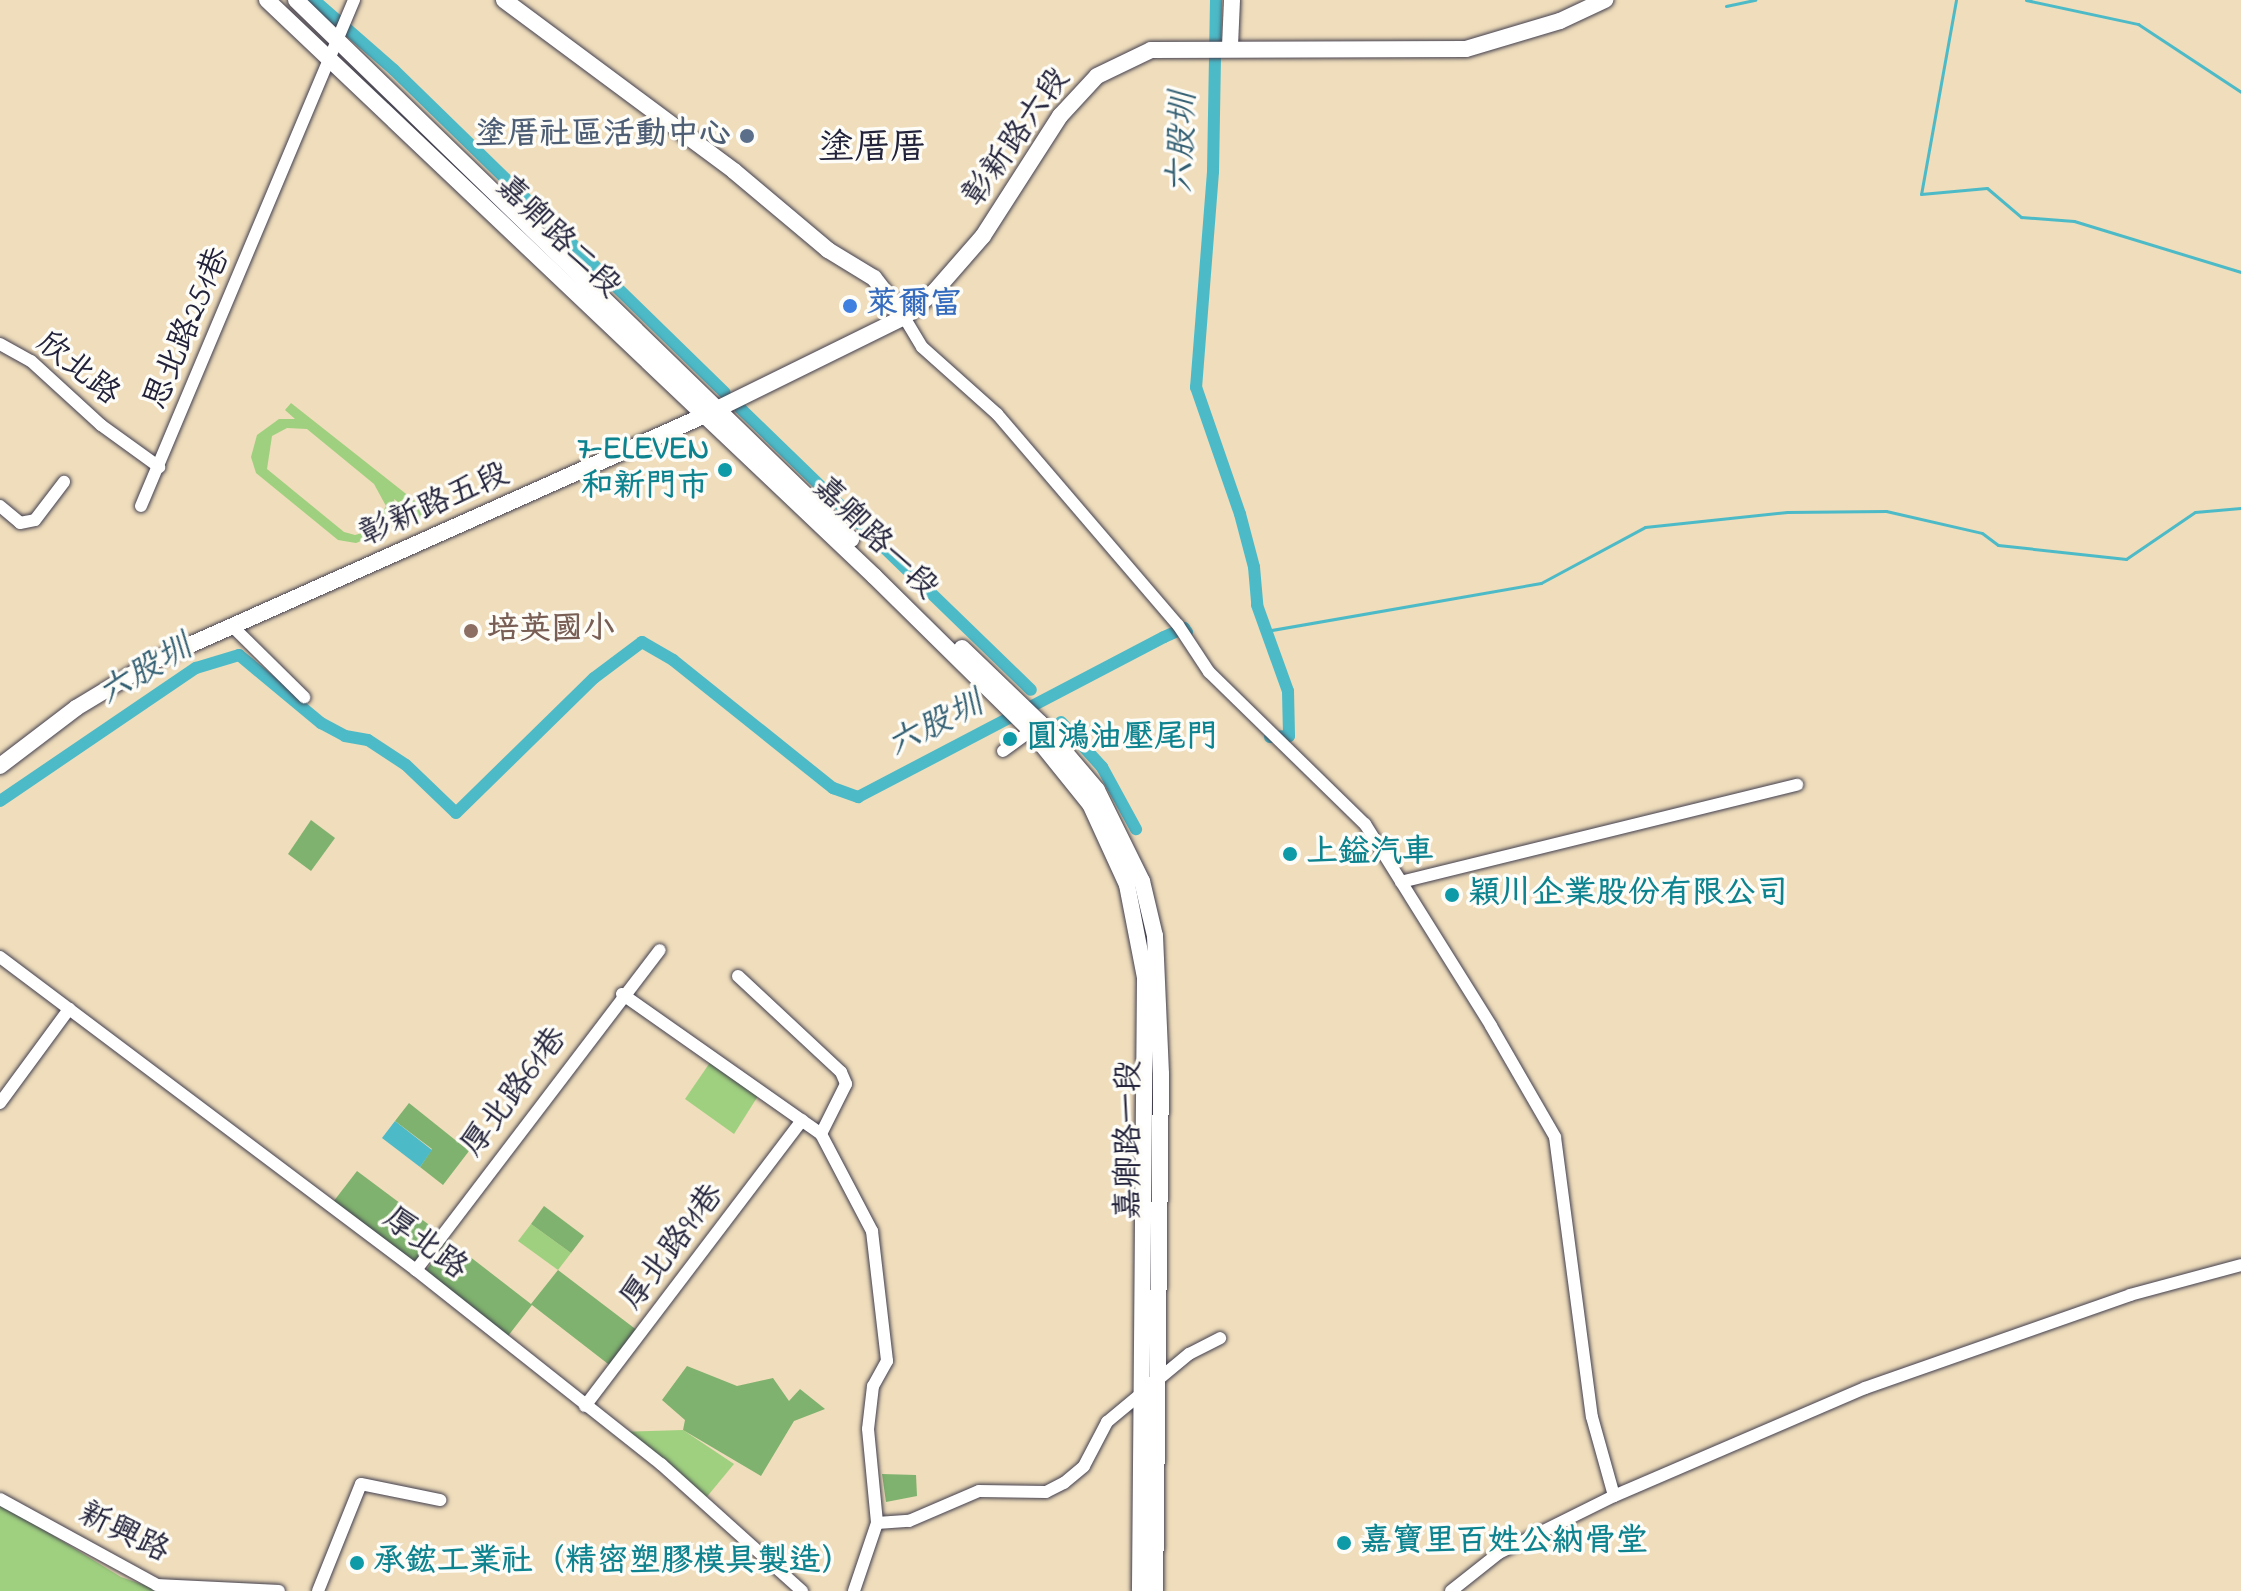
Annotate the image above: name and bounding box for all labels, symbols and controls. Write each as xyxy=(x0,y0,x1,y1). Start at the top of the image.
street label: 彰新路六段 xyxy=(956,61,1080,215)
water label: 六股圳 xyxy=(1162,91,1206,195)
place label: 塗厝社區活動中心 xyxy=(475,117,731,155)
marker: 塗厝社區活動中心 xyxy=(738,127,756,145)
district label: 塗厝厝 xyxy=(818,128,926,172)
street label: 嘉卿路二段 xyxy=(486,169,628,307)
street label: 思北路251巷 xyxy=(138,242,240,416)
place label: 萊爾富 xyxy=(866,287,962,325)
marker: 萊爾富 xyxy=(841,297,859,315)
street label: 欣北路 xyxy=(28,325,126,415)
place label: 7-ELEVEN 和新門市 xyxy=(577,433,709,508)
street label: 彰新路五段 xyxy=(354,456,516,556)
marker: 7-ELEVEN 和新門市 xyxy=(716,461,734,479)
street label: 嘉卿路一段 xyxy=(803,470,945,608)
place label: 培英國小 xyxy=(487,612,615,650)
marker: 培英國小 xyxy=(462,622,480,640)
water label: 六股圳 xyxy=(92,628,200,716)
water label: 六股圳 xyxy=(881,685,991,767)
place label: 圓鴻油壓尾門 xyxy=(1026,720,1218,758)
marker: 圓鴻油壓尾門 xyxy=(1001,730,1019,748)
place label: 上鎰汽車 xyxy=(1306,835,1434,873)
marker: 上鎰汽車 xyxy=(1281,845,1299,863)
place label: 穎川企業股份有限公司 xyxy=(1468,876,1788,914)
marker: 穎川企業股份有限公司 xyxy=(1443,886,1461,904)
street label: 厚北路61巷 xyxy=(455,1021,577,1165)
street label: 嘉卿路一段 xyxy=(1112,1060,1150,1220)
street label: 厚北路91巷 xyxy=(614,1177,734,1319)
street label: 厚北路 xyxy=(374,1201,474,1289)
street label: 新興路 xyxy=(71,1496,175,1572)
place label: 嘉寶里百姓公納骨堂 xyxy=(1360,1524,1648,1562)
marker: 嘉寶里百姓公納骨堂 xyxy=(1335,1534,1353,1552)
place label: 承鋐工業社（精密塑膠模具製造） xyxy=(373,1544,853,1582)
marker: 承鋐工業社（精密塑膠模具製造） xyxy=(348,1554,366,1572)

